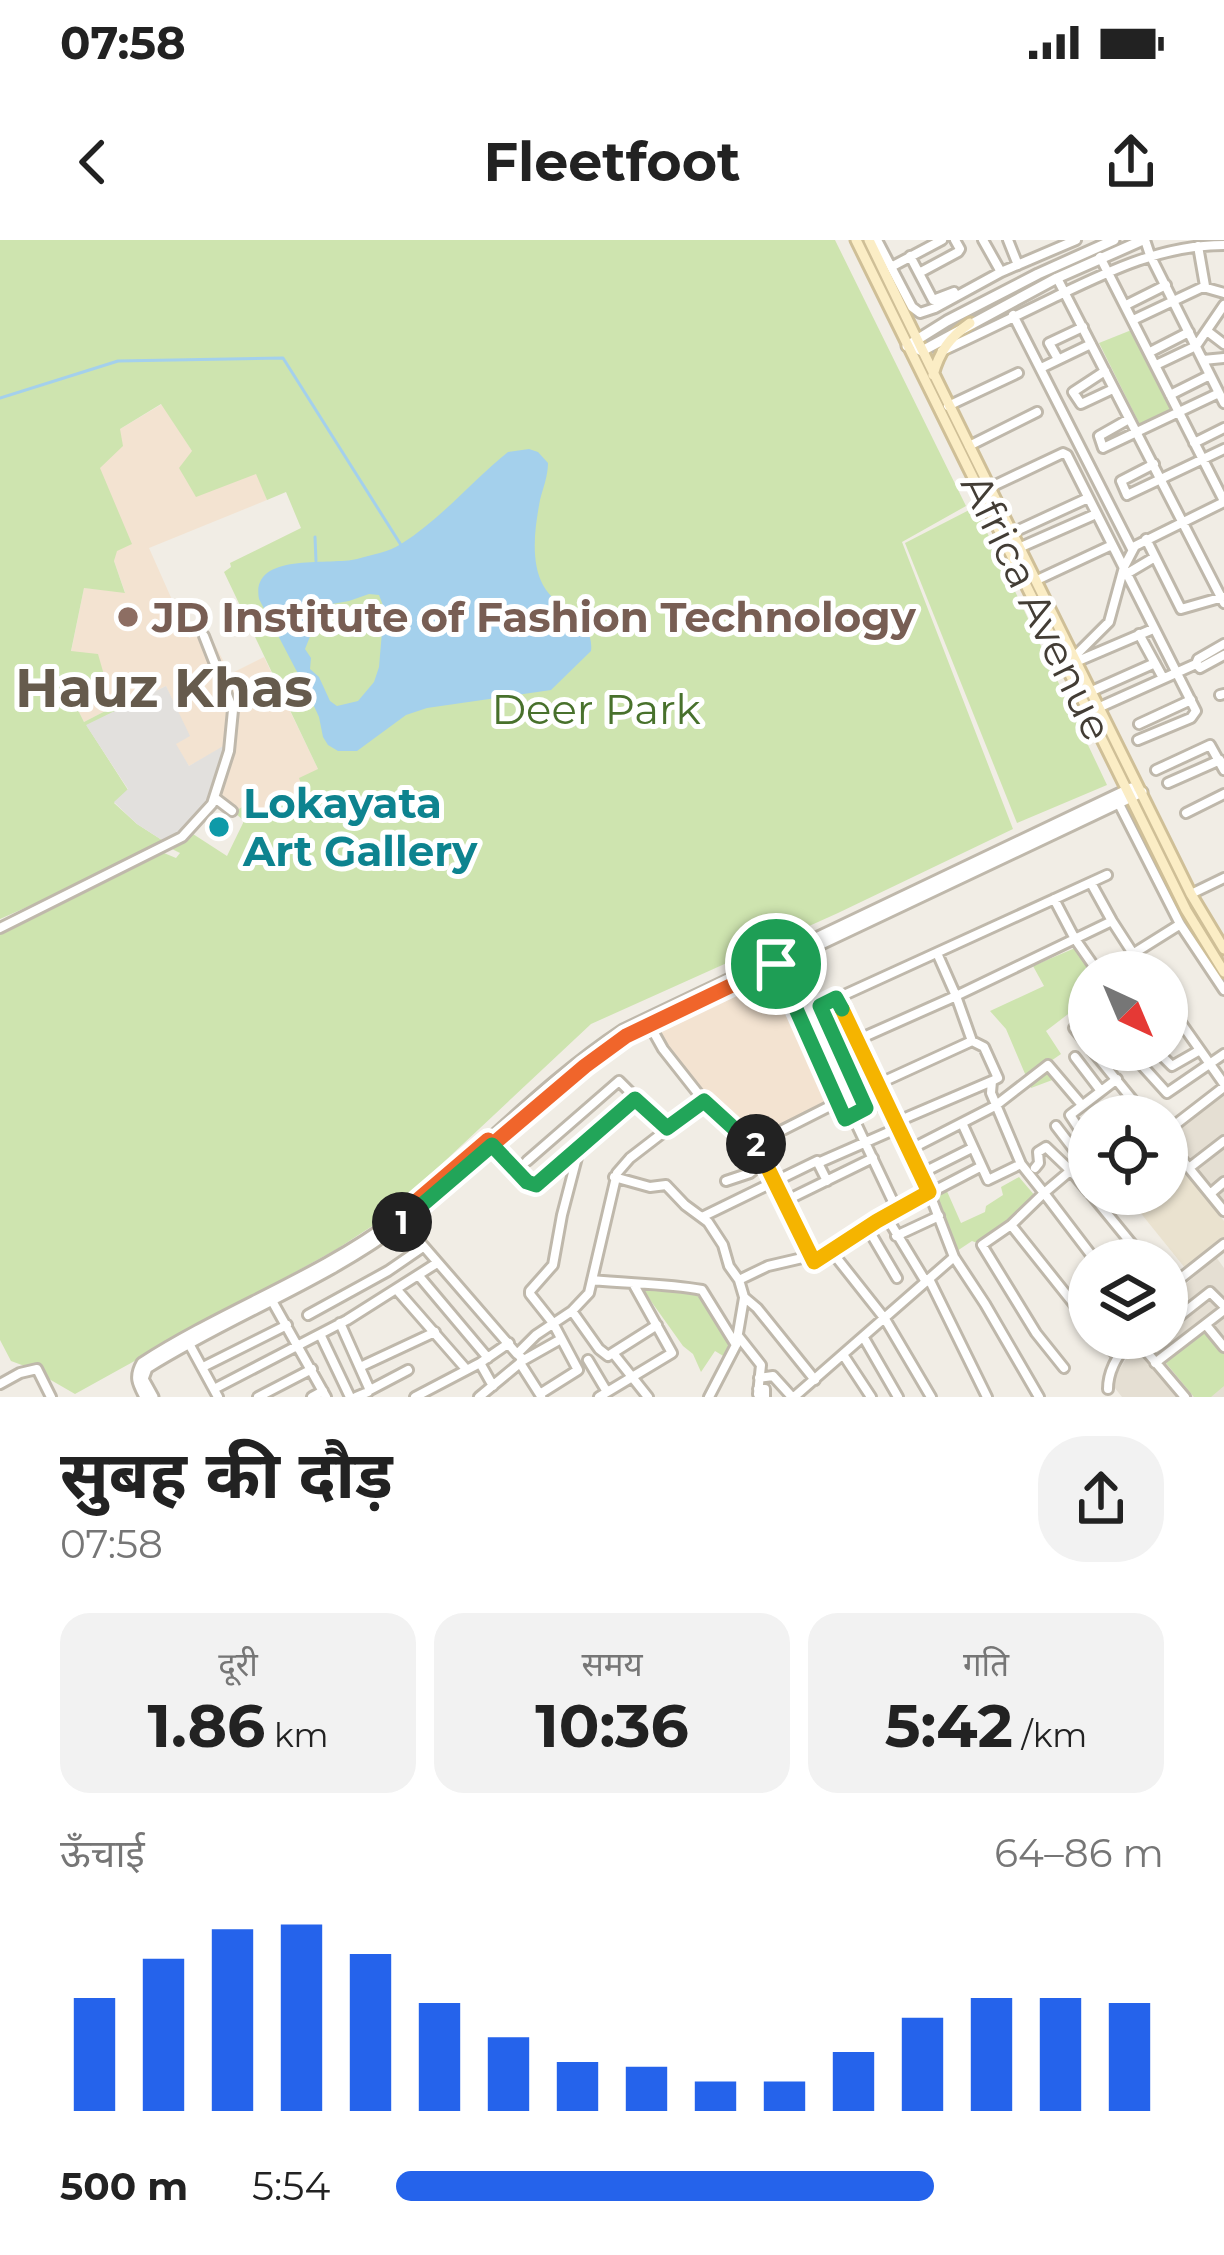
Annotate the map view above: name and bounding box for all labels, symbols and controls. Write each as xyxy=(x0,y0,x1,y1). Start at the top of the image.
text: 07:58 xyxy=(60,15,186,70)
icon: back xyxy=(60,129,126,195)
text: Fleetfoot xyxy=(483,129,741,195)
icon: share xyxy=(1098,129,1164,195)
street label: Africa Avenue xyxy=(950,465,1124,749)
place label: JD Institute of Fashion Technology xyxy=(151,591,917,643)
marker: JD Institute of Fashion Technology xyxy=(115,604,141,630)
district label: Hauz Khas xyxy=(15,655,313,721)
park label: Deer Park xyxy=(491,683,701,735)
place label: Lokayata Art Gallery xyxy=(242,777,478,877)
marker: Lokayata Art Gallery xyxy=(206,814,232,840)
pin xyxy=(725,913,827,1015)
icon: arrive xyxy=(743,931,809,997)
north arrow xyxy=(1068,951,1188,1071)
map controls xyxy=(1068,951,1188,1359)
button: locate xyxy=(1068,1095,1188,1215)
pin: 2 xyxy=(726,1114,786,1174)
text: 2 xyxy=(746,1124,766,1164)
pin: 1 xyxy=(372,1192,432,1252)
text: 1 xyxy=(396,1202,408,1242)
button: layers xyxy=(1068,1239,1188,1359)
text: सुबह की दौड़ xyxy=(60,1434,393,1515)
button: share xyxy=(1038,1436,1164,1562)
text: 07:58 xyxy=(60,1520,163,1568)
text: दूरी xyxy=(218,1644,258,1684)
text: समय xyxy=(581,1644,643,1684)
text: गति xyxy=(963,1644,1009,1684)
text: 1.86 xyxy=(148,1689,265,1762)
text: 10:36 xyxy=(535,1689,689,1762)
text: 5:42 xyxy=(885,1689,1013,1762)
text: km xyxy=(265,1715,328,1755)
text: /km xyxy=(1013,1715,1087,1755)
text: ऊँचाई xyxy=(60,1829,145,1877)
text: 64–86 m xyxy=(994,1829,1164,1877)
text: 500 m xyxy=(60,2162,188,2210)
text: 5:54 xyxy=(252,2162,330,2210)

